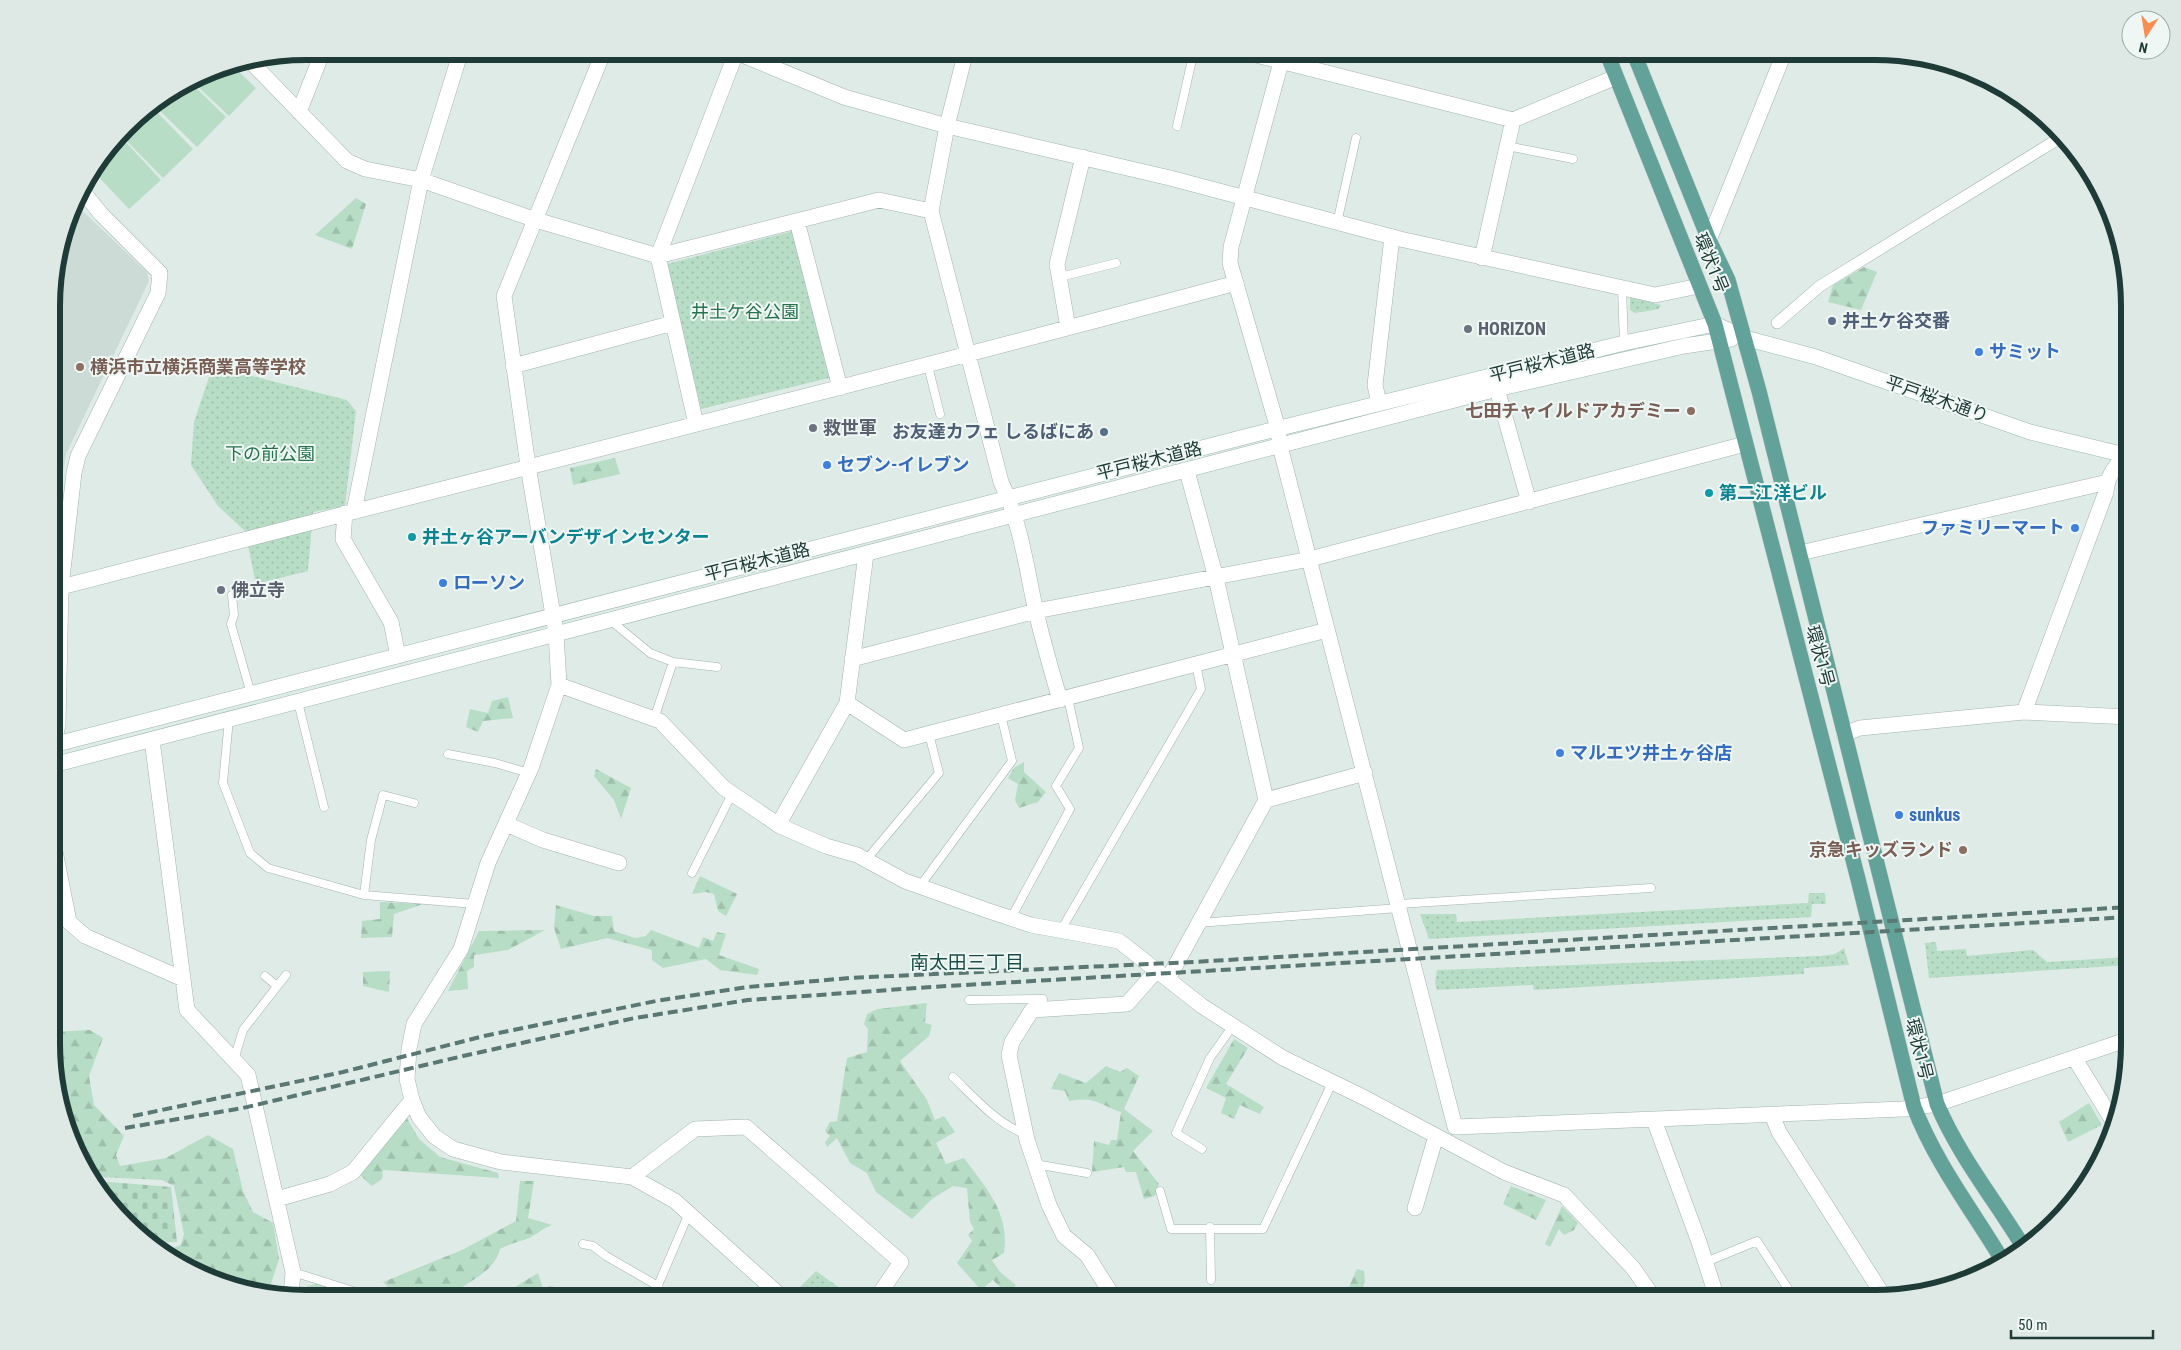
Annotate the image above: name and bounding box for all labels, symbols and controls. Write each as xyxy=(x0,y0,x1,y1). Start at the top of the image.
north arrow xyxy=(2121,10,2171,60)
text: N xyxy=(2137,39,2149,56)
street label: 環状1号 xyxy=(1690,230,1733,296)
park label: 井土ケ谷公園 xyxy=(691,301,799,322)
place label: 井土ケ谷交番 xyxy=(1842,310,1950,331)
marker: 井土ケ谷交番 xyxy=(1826,315,1838,327)
place label: HORIZON xyxy=(1478,318,1546,339)
marker: HORIZON xyxy=(1462,323,1474,335)
street label: 平戸桜木道路 xyxy=(1487,339,1597,386)
place label: サミット xyxy=(1989,341,2061,362)
marker: サミット xyxy=(1973,346,1985,358)
place label: 横浜市立横浜商業高等学校 xyxy=(90,356,306,377)
marker: 横浜市立横浜商業高等学校 xyxy=(74,361,86,373)
street label: 平戸桜木通り xyxy=(1883,371,1992,426)
place label: 七田チャイルドアカデミー xyxy=(1465,400,1681,421)
marker: 七田チャイルドアカデミー xyxy=(1685,405,1697,417)
place label: 救世軍 xyxy=(823,417,877,438)
place label: お友達カフェ しるばにあ xyxy=(892,421,1094,442)
marker: 救世軍 xyxy=(807,422,819,434)
marker: お友達カフェ しるばにあ xyxy=(1098,426,1110,438)
street label: 平戸桜木道路 xyxy=(1094,437,1204,484)
park label: 下の前公園 xyxy=(225,443,315,464)
place label: セブン-イレブン xyxy=(837,454,970,475)
marker: セブン-イレブン xyxy=(821,459,833,471)
place label: 第二江洋ビル xyxy=(1719,482,1827,503)
marker: 第二江洋ビル xyxy=(1703,487,1715,499)
place label: ファミリーマート xyxy=(1921,517,2065,538)
marker: ファミリーマート xyxy=(2069,522,2081,534)
place label: 井土ヶ谷アーバンデザインセンター xyxy=(422,526,710,547)
marker: 井土ヶ谷アーバンデザインセンター xyxy=(406,531,418,543)
street label: 平戸桜木道路 xyxy=(702,538,812,585)
place label: ローソン xyxy=(453,572,525,593)
marker: ローソン xyxy=(437,577,449,589)
place label: 佛立寺 xyxy=(231,579,285,600)
marker: 佛立寺 xyxy=(215,584,227,596)
street label: 環状1号 xyxy=(1802,623,1839,689)
place label: マルエツ井土ヶ谷店 xyxy=(1570,742,1732,763)
marker: マルエツ井土ヶ谷店 xyxy=(1554,747,1566,759)
place label: sunkus xyxy=(1909,804,1961,825)
marker: sunkus xyxy=(1893,809,1905,821)
place label: 京急キッズランド xyxy=(1809,839,1953,860)
marker: 京急キッズランド xyxy=(1957,844,1969,856)
district label: 南太田三丁目 xyxy=(910,951,1024,974)
street label: 環状1号 xyxy=(1902,1016,1937,1082)
scale bar xyxy=(2011,1308,2154,1340)
text: 50 m xyxy=(2018,1316,2048,1334)

